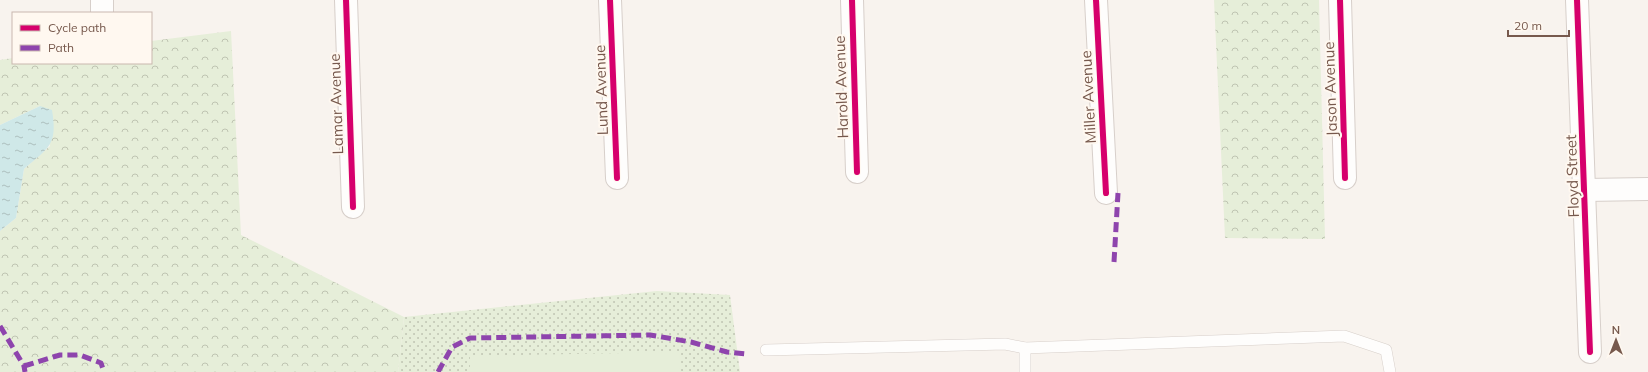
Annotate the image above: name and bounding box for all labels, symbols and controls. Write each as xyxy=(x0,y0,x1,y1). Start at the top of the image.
legend xyxy=(12,12,152,64)
scale bar xyxy=(1508,12,1569,38)
text: 20 m xyxy=(1514,18,1542,33)
text: Cycle path xyxy=(48,20,106,35)
street label: Harold Avenue xyxy=(830,35,852,139)
text: Path xyxy=(48,40,74,55)
street label: Jason Avenue xyxy=(1319,41,1341,137)
street label: Lund Avenue xyxy=(590,44,612,136)
street label: Miller Avenue xyxy=(1076,50,1100,144)
street label: Lamar Avenue xyxy=(325,53,347,155)
street label: Floyd Street xyxy=(1561,134,1583,218)
north arrow xyxy=(1596,320,1636,360)
text: N xyxy=(1612,323,1620,337)

